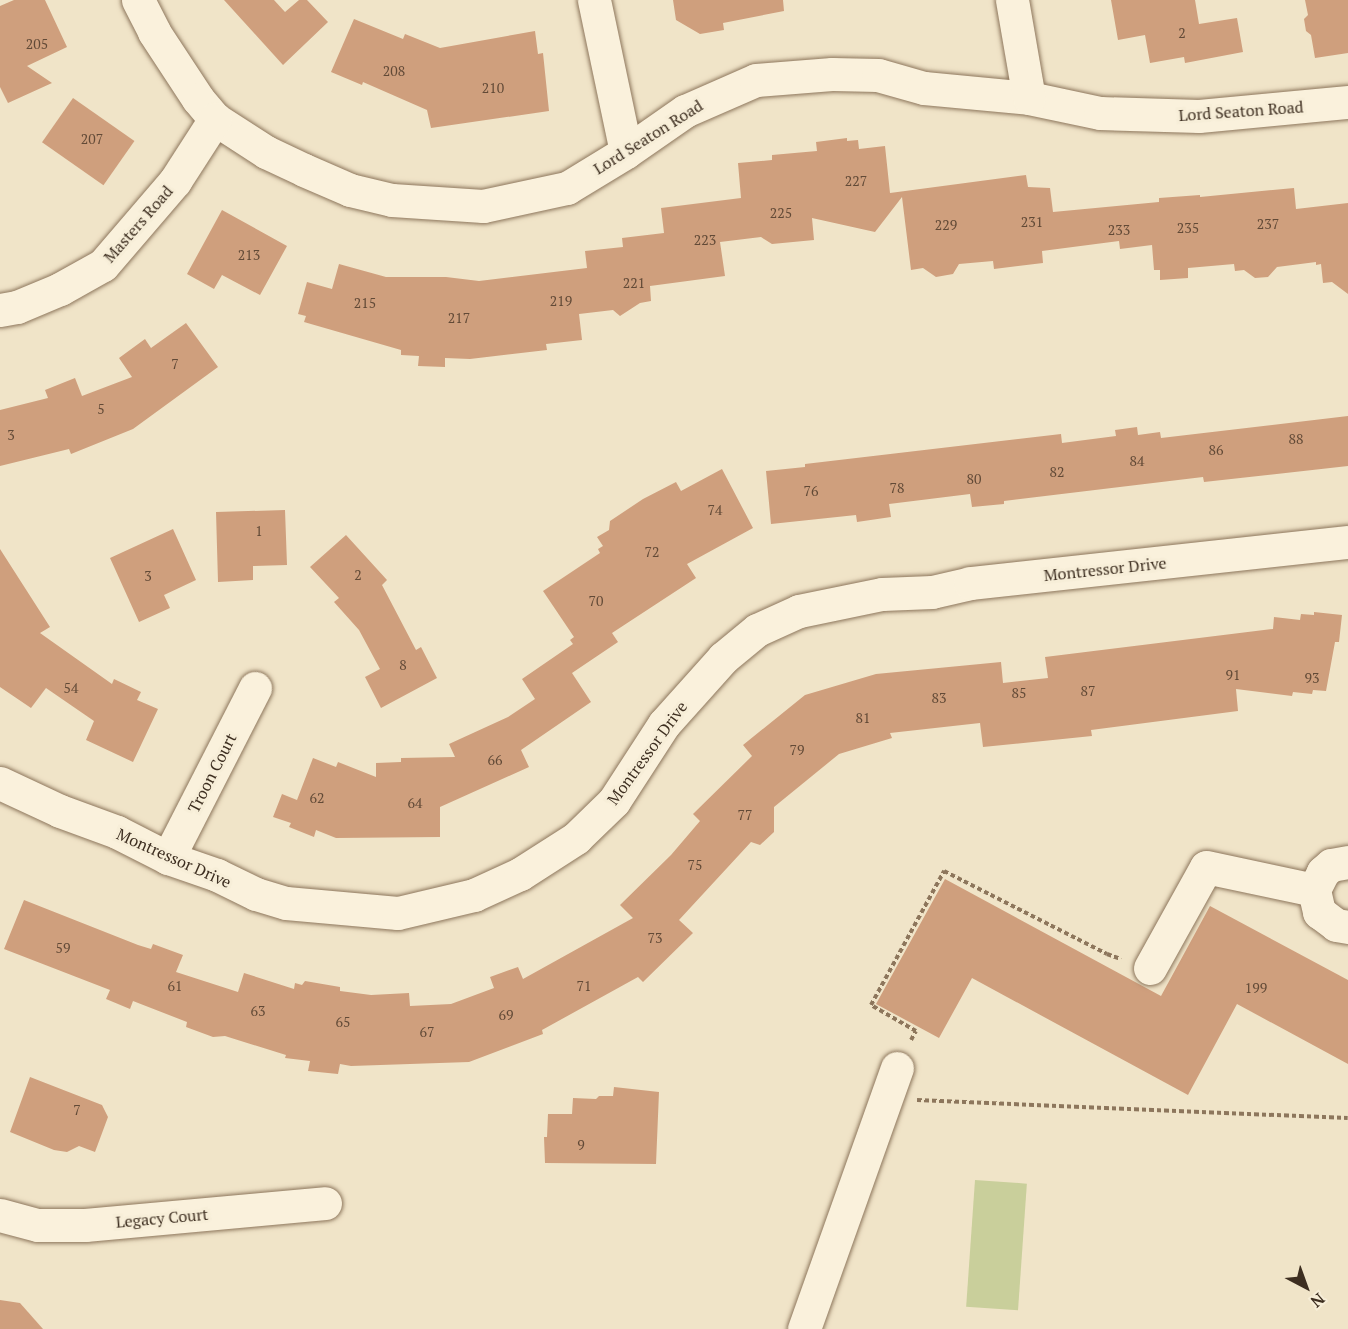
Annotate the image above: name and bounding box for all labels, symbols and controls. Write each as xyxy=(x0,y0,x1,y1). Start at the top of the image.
house number: 2 xyxy=(1178,25,1186,41)
house number: 205 xyxy=(26,36,48,52)
house number: 208 xyxy=(383,63,405,79)
house number: 210 xyxy=(482,80,504,96)
street label: Lord Seaton Road xyxy=(590,96,706,178)
street label: Lord Seaton Road xyxy=(1178,97,1304,125)
house number: 207 xyxy=(81,131,103,147)
house number: 227 xyxy=(845,173,867,189)
street label: Masters Road xyxy=(99,182,177,266)
house number: 225 xyxy=(770,205,792,221)
house number: 231 xyxy=(1021,214,1043,230)
house number: 237 xyxy=(1257,216,1279,232)
house number: 229 xyxy=(935,217,957,233)
house number: 235 xyxy=(1177,220,1199,236)
house number: 233 xyxy=(1108,222,1130,238)
house number: 223 xyxy=(694,232,716,248)
house number: 213 xyxy=(238,247,260,263)
house number: 221 xyxy=(623,275,645,291)
house number: 219 xyxy=(550,293,572,309)
house number: 215 xyxy=(354,295,376,311)
house number: 217 xyxy=(448,310,470,326)
house number: 7 xyxy=(171,356,179,372)
house number: 5 xyxy=(97,401,105,417)
house number: 3 xyxy=(7,427,15,443)
house number: 88 xyxy=(1289,431,1303,447)
house number: 86 xyxy=(1209,442,1223,458)
house number: 84 xyxy=(1130,453,1144,469)
house number: 82 xyxy=(1050,464,1064,480)
house number: 80 xyxy=(967,471,981,487)
house number: 78 xyxy=(890,480,904,496)
house number: 76 xyxy=(804,483,818,499)
house number: 74 xyxy=(708,502,722,518)
house number: 1 xyxy=(255,523,263,539)
house number: 72 xyxy=(645,544,659,560)
street label: Montressor Drive xyxy=(1043,553,1167,585)
house number: 2 xyxy=(354,567,362,583)
house number: 3 xyxy=(144,568,152,584)
house number: 70 xyxy=(589,593,603,609)
house number: 8 xyxy=(399,657,407,673)
house number: 91 xyxy=(1226,667,1240,683)
house number: 93 xyxy=(1305,670,1319,686)
house number: 54 xyxy=(64,680,78,696)
house number: 87 xyxy=(1081,683,1095,699)
house number: 85 xyxy=(1012,685,1026,701)
house number: 83 xyxy=(932,690,946,706)
street label: Montressor Drive xyxy=(603,698,691,808)
house number: 81 xyxy=(856,710,870,726)
street label: Troon Court xyxy=(184,730,240,816)
house number: 79 xyxy=(790,742,804,758)
house number: 66 xyxy=(488,752,502,768)
house number: 62 xyxy=(310,790,324,806)
house number: 64 xyxy=(408,795,422,811)
house number: 77 xyxy=(738,807,752,823)
street label: Montressor Drive xyxy=(114,824,234,892)
house number: 75 xyxy=(688,857,702,873)
house number: 73 xyxy=(648,930,662,946)
house number: 59 xyxy=(56,940,70,956)
house number: 61 xyxy=(168,978,182,994)
house number: 71 xyxy=(577,978,591,994)
house number: 199 xyxy=(1245,980,1267,996)
house number: 63 xyxy=(251,1003,265,1019)
house number: 69 xyxy=(499,1007,513,1023)
house number: 65 xyxy=(336,1014,350,1030)
house number: 67 xyxy=(420,1024,434,1040)
house number: 7 xyxy=(73,1102,81,1118)
house number: 9 xyxy=(577,1137,585,1153)
street label: Legacy Court xyxy=(115,1204,209,1232)
north arrow xyxy=(1276,1257,1336,1317)
text: N xyxy=(1306,1288,1330,1313)

